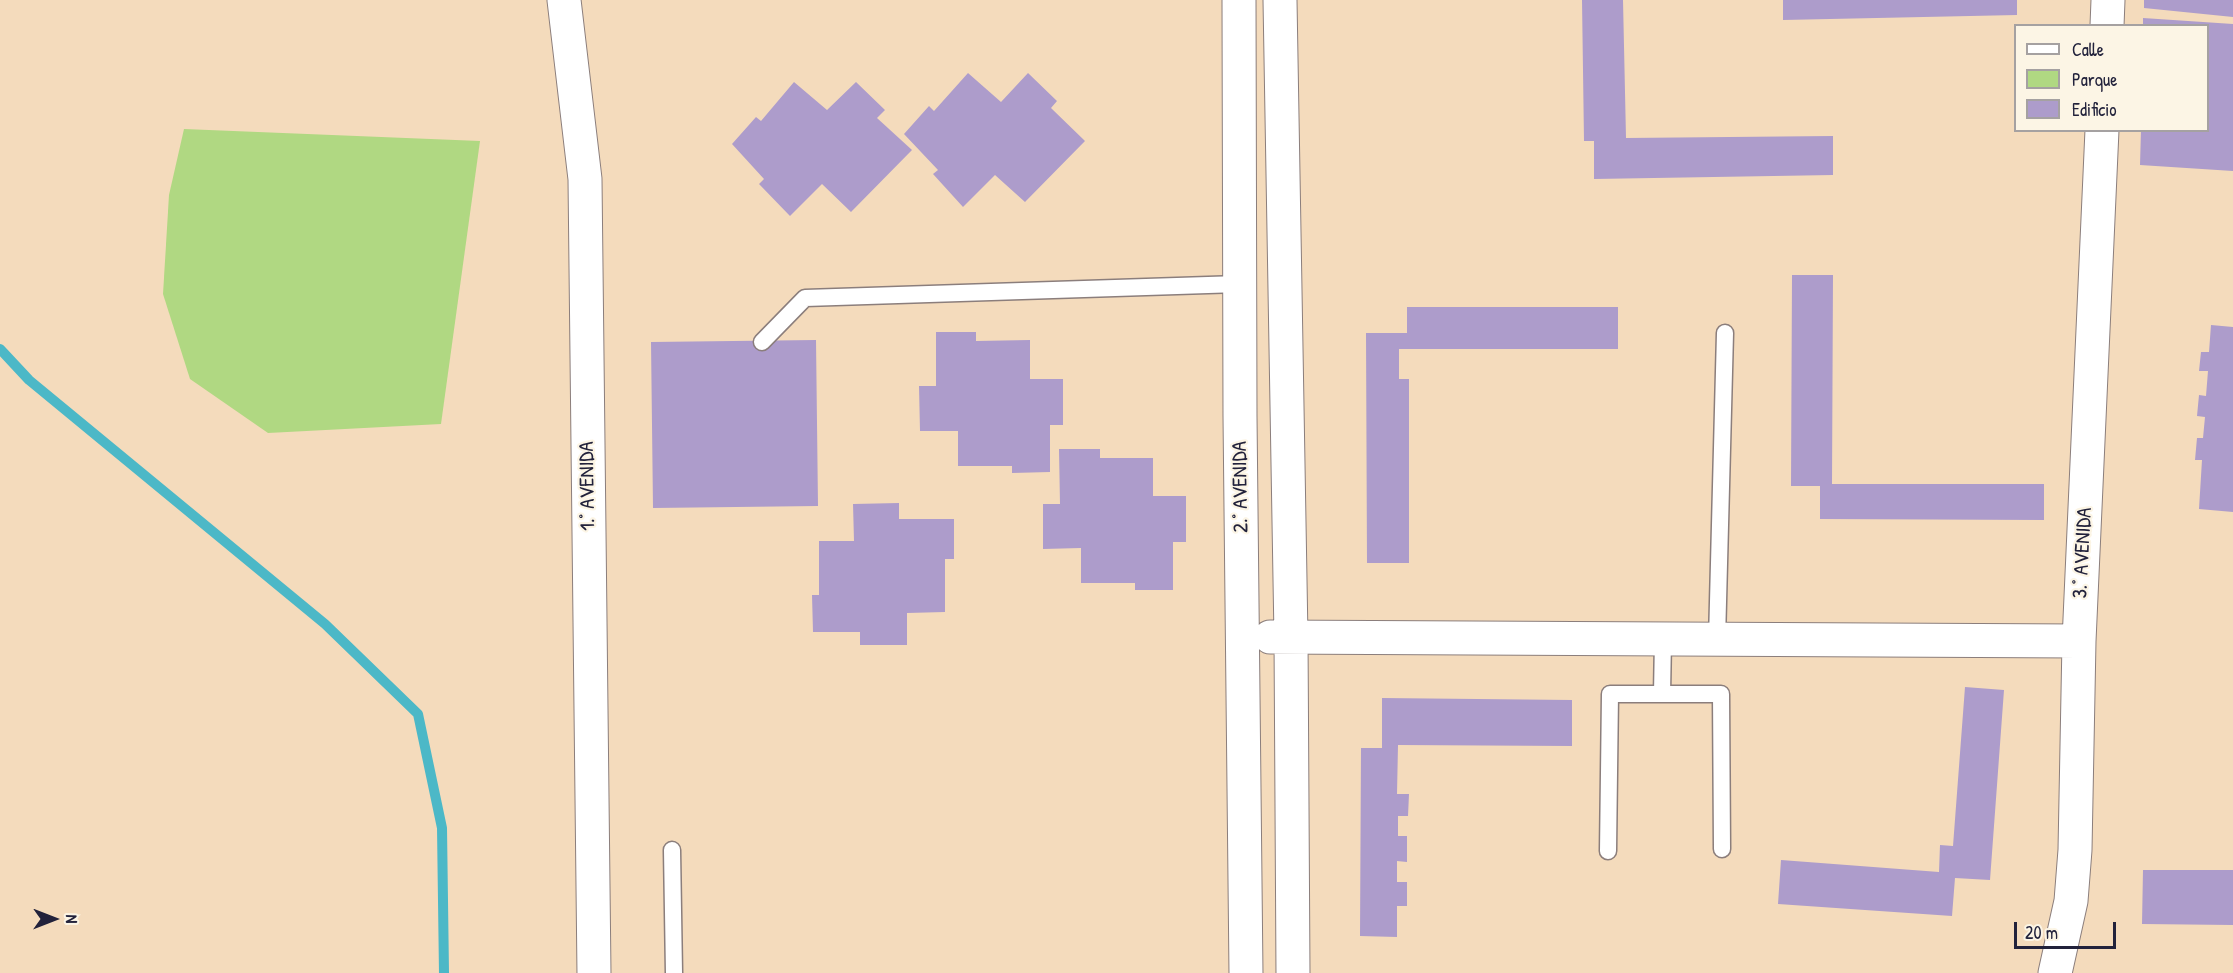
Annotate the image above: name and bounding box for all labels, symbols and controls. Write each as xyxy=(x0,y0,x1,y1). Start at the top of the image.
legend xyxy=(2014,24,2209,132)
text: Calle xyxy=(2072,37,2104,62)
text: Parque xyxy=(2072,67,2117,92)
text: Edificio xyxy=(2072,97,2116,122)
street label: 1.° AVENIDA xyxy=(575,441,601,531)
street label: 2.° AVENIDA xyxy=(1228,441,1254,533)
street label: 3.° AVENIDA xyxy=(2068,507,2098,599)
north arrow xyxy=(24,889,84,949)
scale bar xyxy=(2017,910,2119,948)
text: N xyxy=(61,915,83,923)
text: 20 m xyxy=(2025,920,2058,945)

